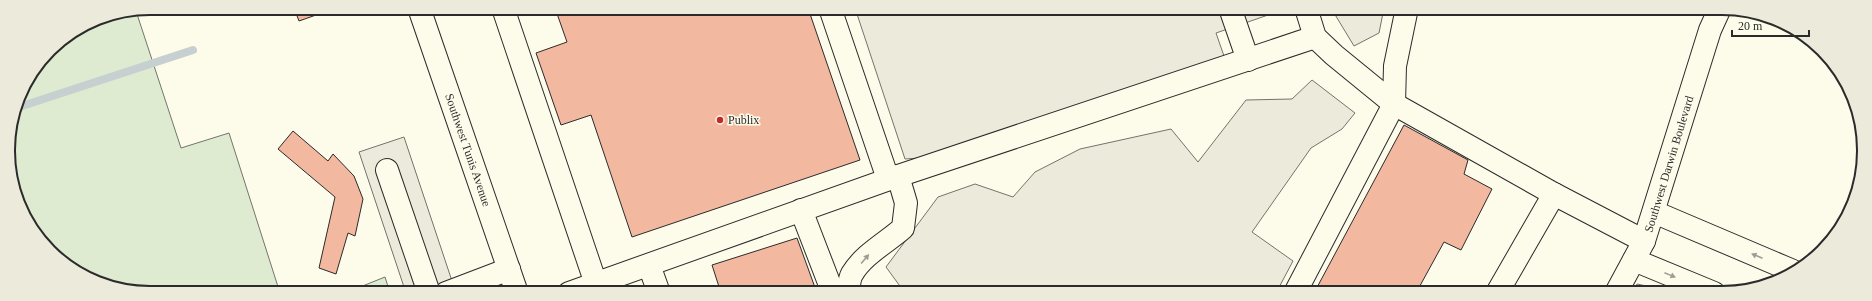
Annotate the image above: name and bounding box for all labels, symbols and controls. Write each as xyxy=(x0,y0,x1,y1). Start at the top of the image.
scale bar xyxy=(1732,12,1809,38)
text: 20 m xyxy=(1738,19,1763,33)
street label: Southwest Tunis Avenue xyxy=(442,92,494,208)
street label: Southwest Darwin Boulevard xyxy=(1642,94,1696,234)
place label: Publix xyxy=(728,113,759,127)
marker: Publix xyxy=(715,115,725,125)
one-way arrow xyxy=(1751,252,1763,258)
one-way arrow xyxy=(860,254,869,264)
one-way arrow xyxy=(1665,272,1677,278)

